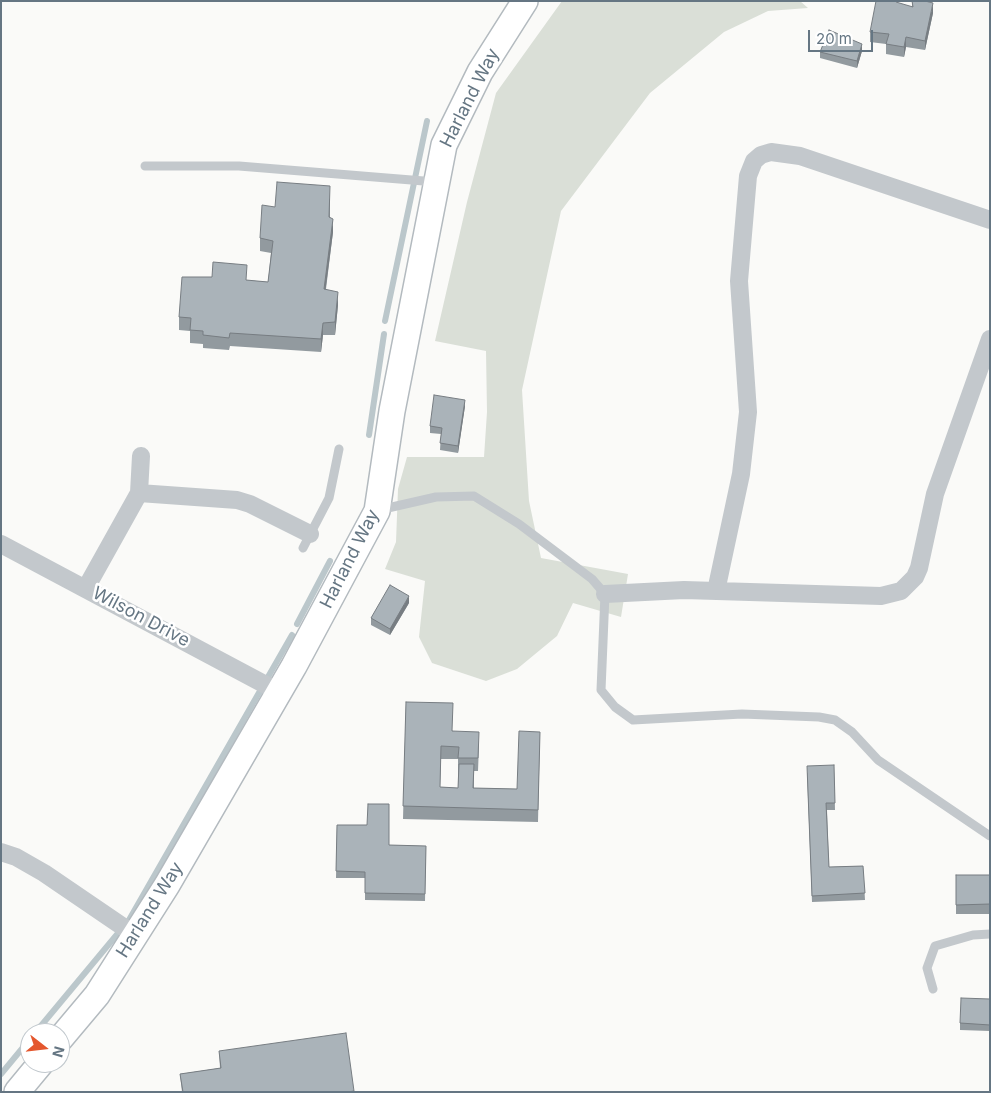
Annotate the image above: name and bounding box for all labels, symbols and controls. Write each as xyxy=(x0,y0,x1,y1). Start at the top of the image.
scale bar xyxy=(811,20,876,52)
text: 20 m xyxy=(816,29,852,48)
street label: Harland Way xyxy=(436,45,504,151)
street label: Harland Way xyxy=(316,506,384,612)
street label: Wilson Drive xyxy=(89,582,193,652)
street label: Harland Way xyxy=(112,858,188,962)
north arrow xyxy=(20,1023,70,1073)
text: N xyxy=(49,1045,69,1059)

